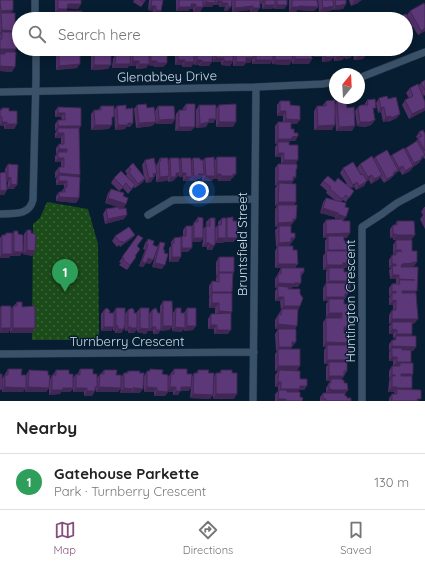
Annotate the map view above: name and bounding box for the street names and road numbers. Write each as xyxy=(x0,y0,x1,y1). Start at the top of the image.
street label: Glenabbey Drive xyxy=(117,67,217,85)
street label: Bruntsfield Street xyxy=(234,192,250,296)
street label: Huntington Crescent xyxy=(342,240,358,363)
street label: Turnberry Crescent xyxy=(69,333,185,349)

